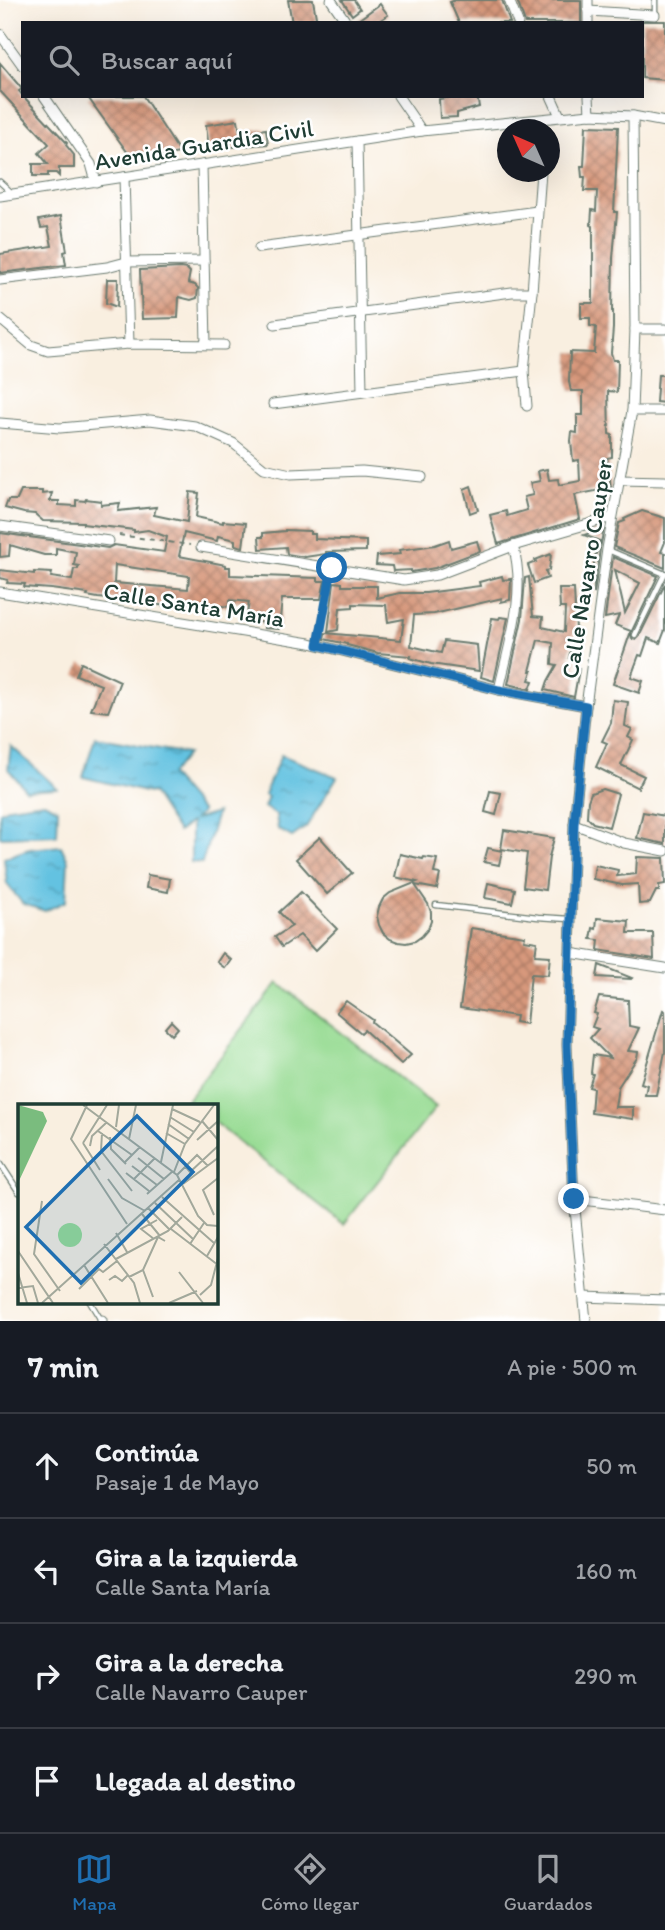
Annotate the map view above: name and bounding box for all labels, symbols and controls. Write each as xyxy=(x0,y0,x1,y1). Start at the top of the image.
search box xyxy=(21,21,644,98)
icon: search xyxy=(45,41,83,79)
text: Buscar aquí xyxy=(101,44,232,76)
street label: Avenida Guardia Civil xyxy=(93,113,316,176)
north arrow xyxy=(497,119,560,182)
street label: Calle Navarro Cauper xyxy=(555,457,618,681)
route start xyxy=(316,552,347,583)
street label: Calle Santa María xyxy=(101,576,287,633)
inset map xyxy=(18,1104,217,1304)
route end xyxy=(558,1183,589,1214)
text: 7 min xyxy=(28,1348,99,1385)
text: A pie · 500 m xyxy=(507,1353,637,1381)
text: Continúa xyxy=(95,1436,199,1468)
icon: ahead xyxy=(28,1447,66,1485)
text: 50 m xyxy=(586,1452,637,1480)
text: Pasaje 1 de Mayo xyxy=(95,1468,259,1496)
text: Gira a la izquierda xyxy=(95,1541,298,1573)
icon: left xyxy=(28,1552,66,1590)
text: 160 m xyxy=(575,1557,637,1585)
text: Calle Santa María xyxy=(95,1573,270,1601)
text: Gira a la derecha xyxy=(95,1646,283,1678)
icon: right xyxy=(28,1657,66,1695)
text: 290 m xyxy=(574,1662,637,1690)
text: Calle Navarro Cauper xyxy=(95,1678,307,1706)
icon: arrive xyxy=(28,1762,66,1800)
text: Llegada al destino xyxy=(95,1765,296,1797)
tab: Mapa xyxy=(72,1850,116,1915)
tab: Cómo llegar xyxy=(261,1850,359,1915)
tab: Guardados xyxy=(504,1850,593,1915)

